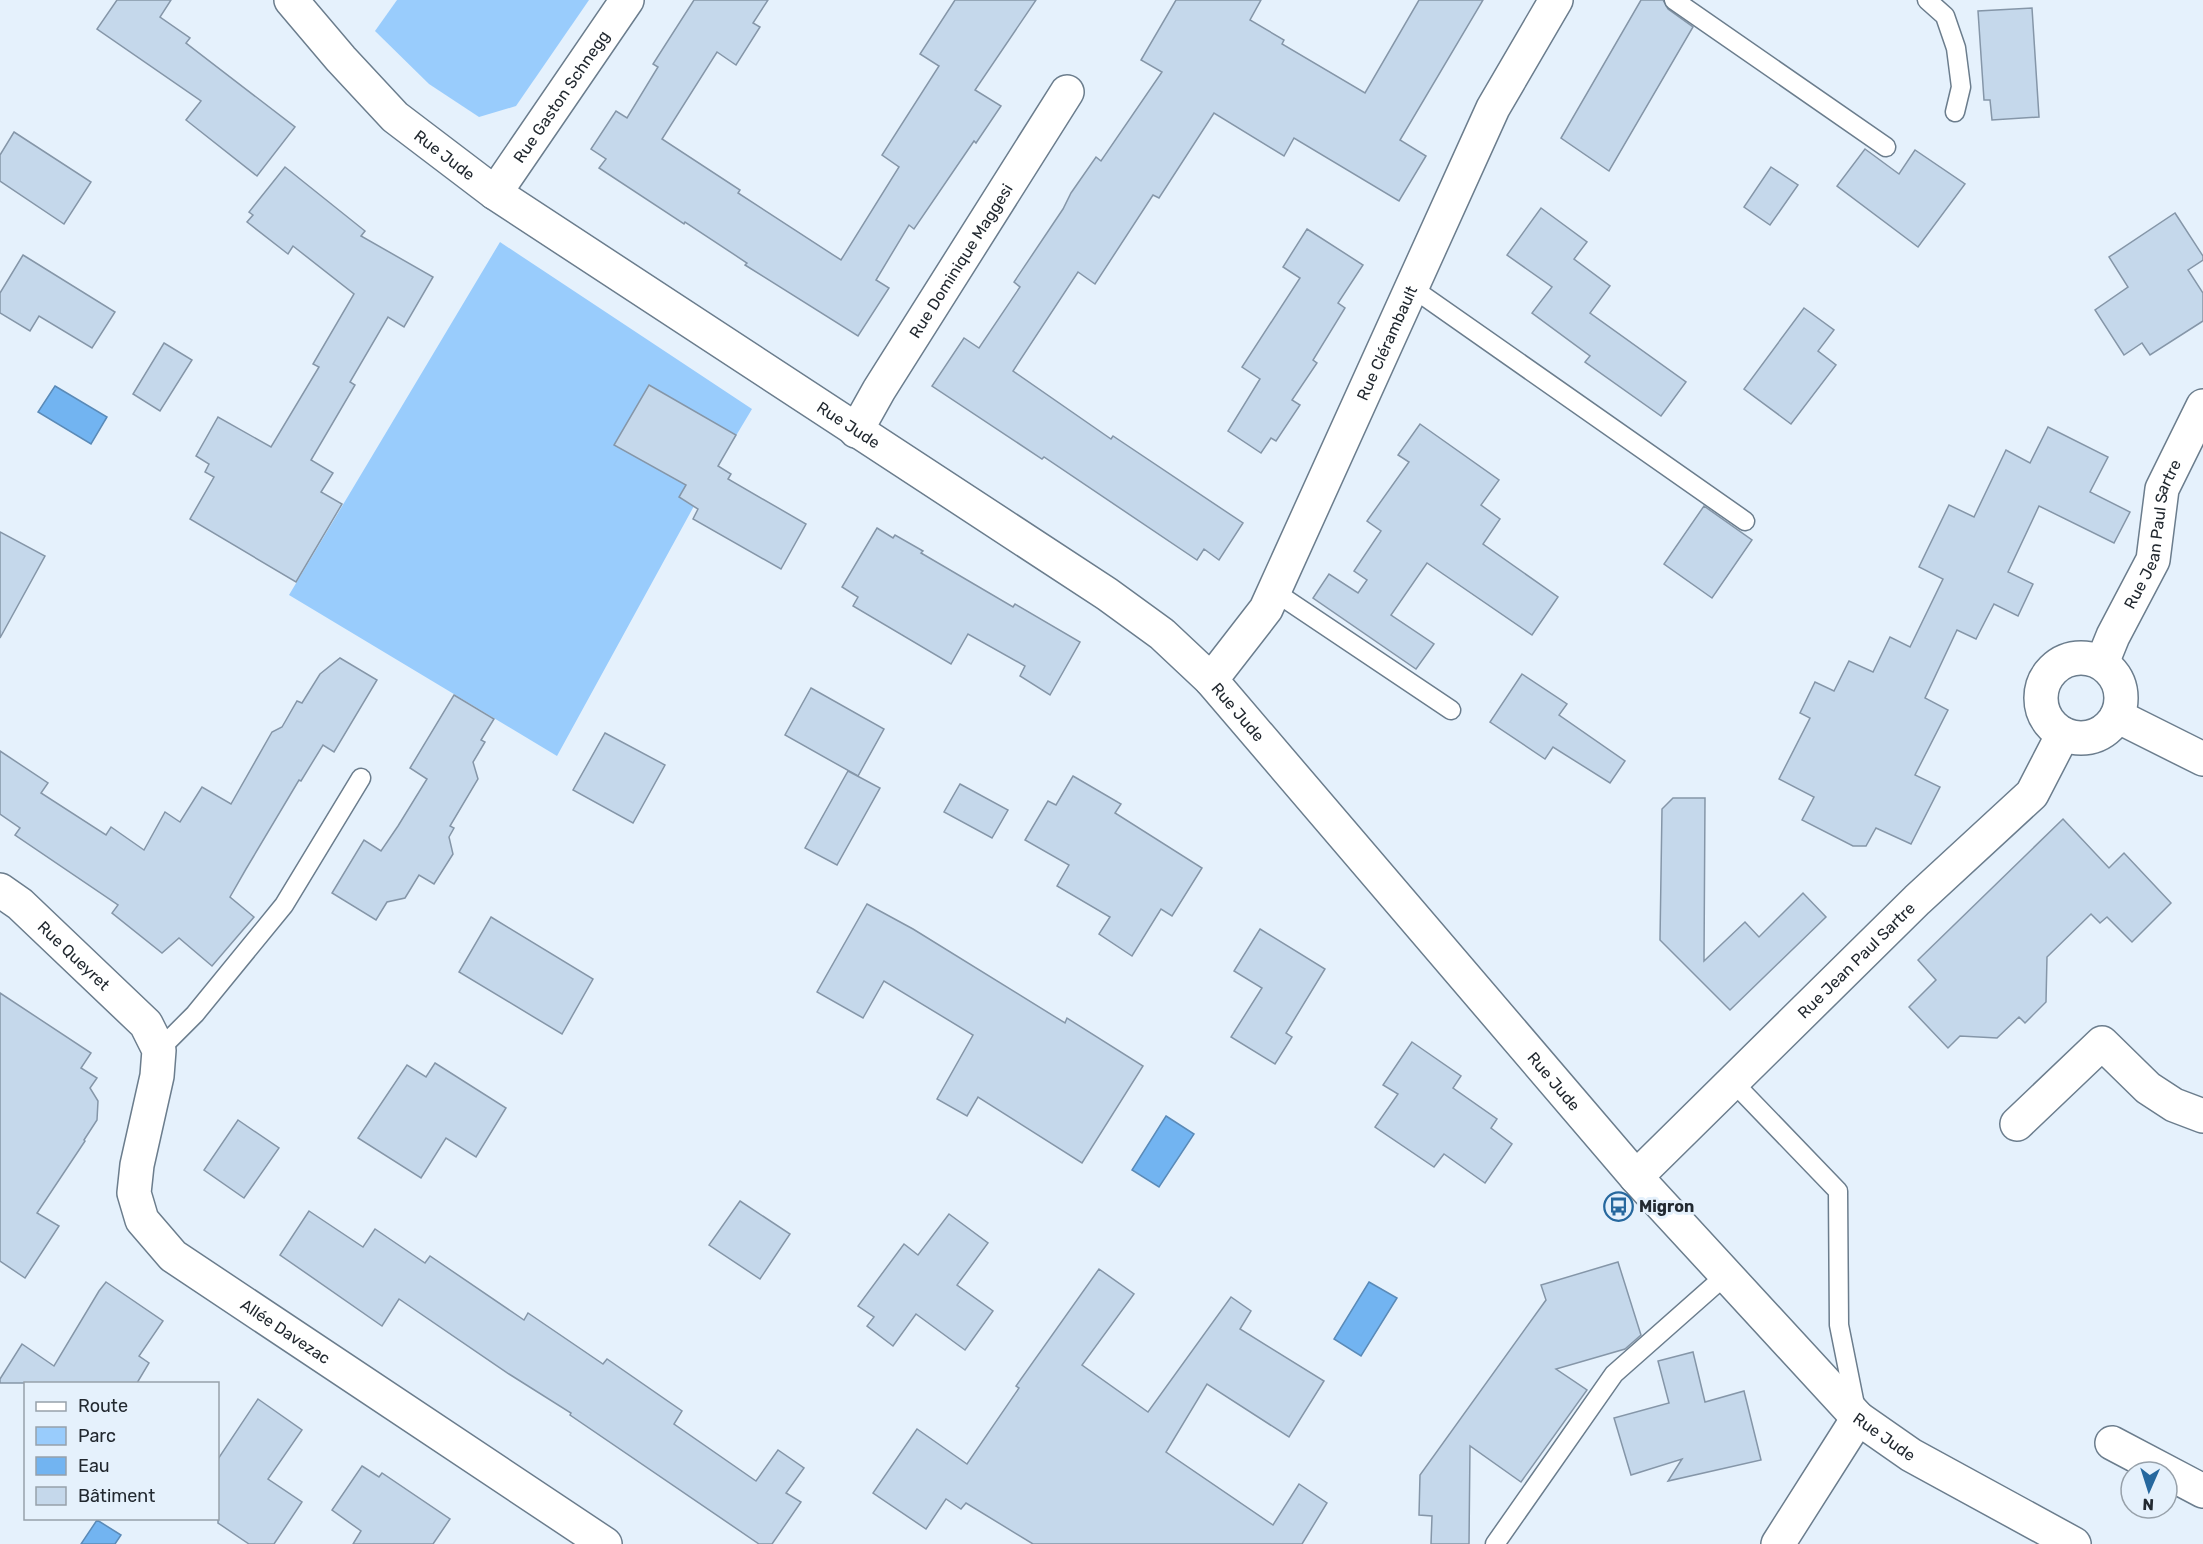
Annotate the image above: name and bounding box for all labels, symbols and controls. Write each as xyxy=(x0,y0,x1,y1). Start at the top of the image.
street label: Rue Gaston Schnegg xyxy=(509,27,613,166)
street label: Rue Jude xyxy=(411,126,479,184)
street label: Rue Dominique Maggesi xyxy=(905,180,1016,341)
street label: Rue Clérambault xyxy=(1352,283,1421,403)
street label: Rue Jude xyxy=(814,397,884,452)
street label: Rue Jean Paul Sartre xyxy=(2120,456,2185,612)
street label: Rue Jude xyxy=(1208,679,1269,745)
street label: Rue Jean Paul Sartre xyxy=(1793,898,1919,1022)
street label: Rue Queyret xyxy=(34,917,114,994)
street label: Rue Jude xyxy=(1524,1048,1584,1115)
bus stop icon: Migron xyxy=(1602,1190,1634,1222)
place label: Migron xyxy=(1639,1197,1694,1216)
street label: Allée Davezac xyxy=(237,1295,334,1368)
legend xyxy=(24,1382,219,1520)
text: Route xyxy=(78,1395,128,1417)
street label: Rue Jude xyxy=(1850,1408,1919,1465)
text: Parc xyxy=(78,1425,116,1447)
text: Eau xyxy=(78,1455,110,1477)
north arrow xyxy=(2119,1460,2179,1520)
text: Bâtiment xyxy=(78,1485,155,1507)
text: N xyxy=(2142,1495,2154,1514)

